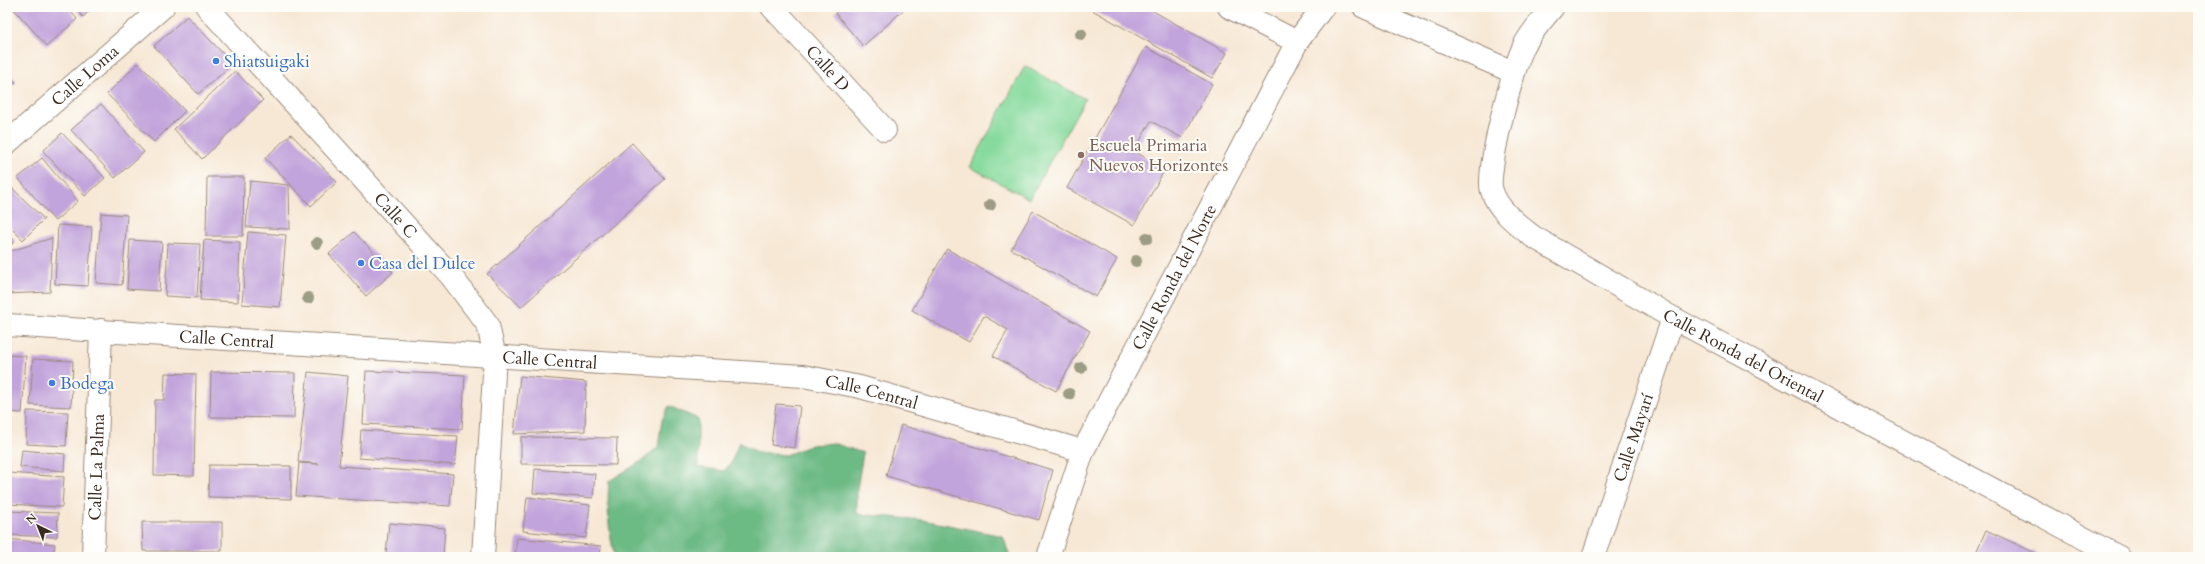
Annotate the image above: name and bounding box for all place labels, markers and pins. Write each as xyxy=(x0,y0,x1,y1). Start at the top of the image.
place label: Shiatsuigaki xyxy=(224,50,310,73)
marker: Shiatsuigaki xyxy=(211,56,221,66)
place label: Escuela Primaria Nuevos Horizontes xyxy=(1089,134,1229,177)
marker: Escuela Primaria Nuevos Horizontes xyxy=(1076,150,1086,160)
place label: Casa del Dulce xyxy=(369,252,476,275)
marker: Casa del Dulce xyxy=(356,258,366,268)
place label: Bodega xyxy=(60,372,115,395)
marker: Bodega xyxy=(47,378,57,388)

